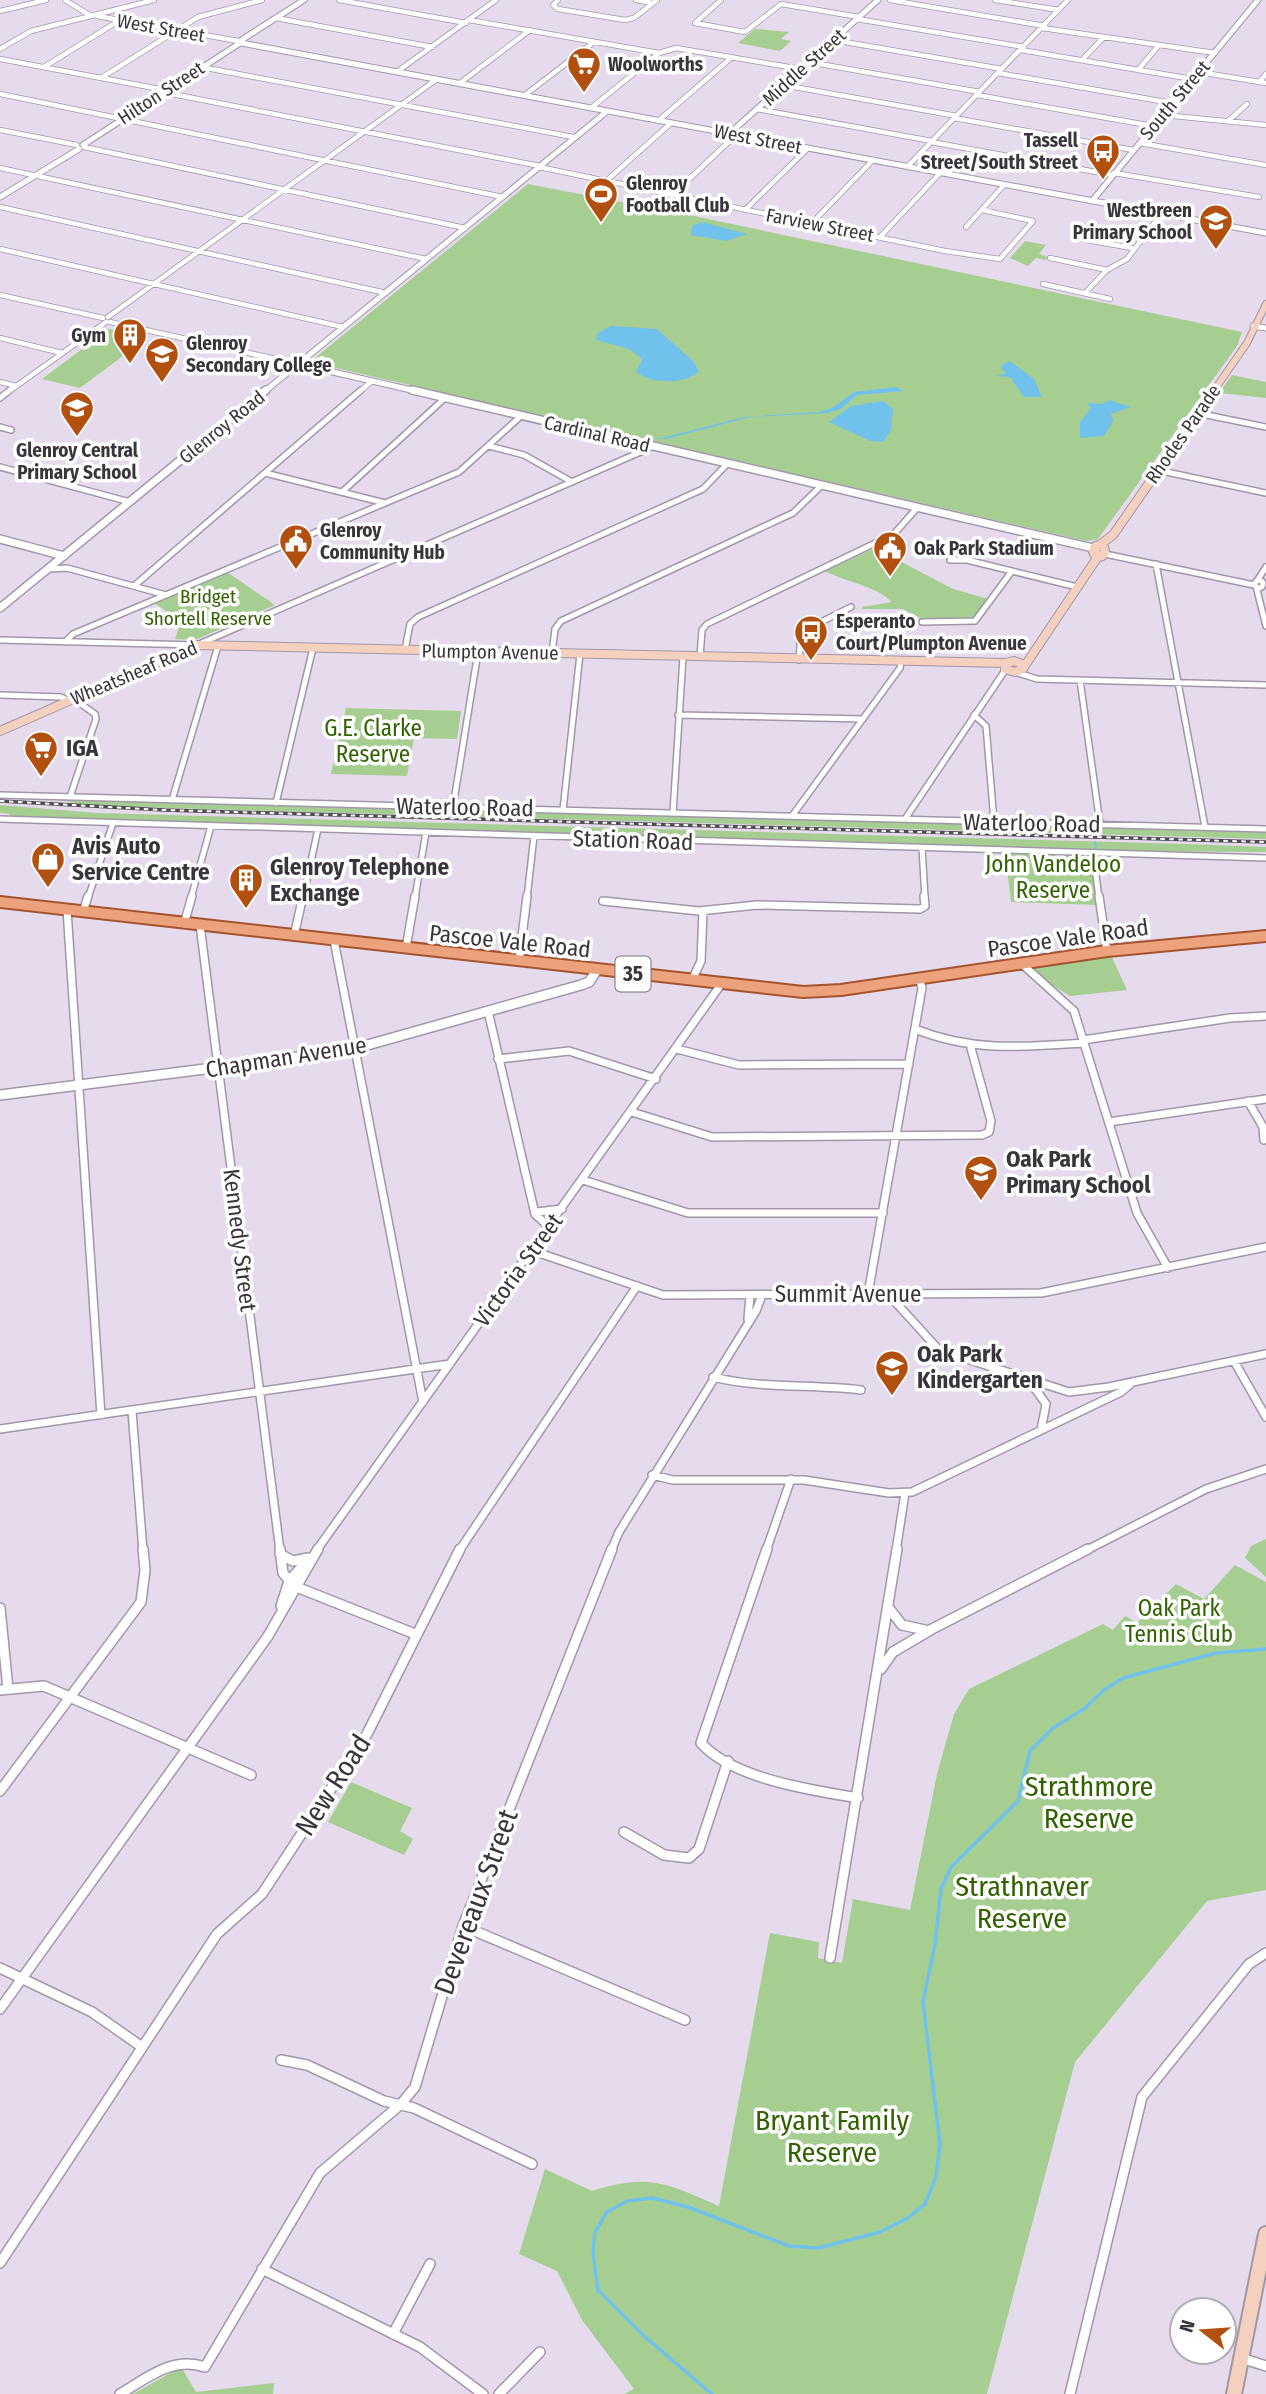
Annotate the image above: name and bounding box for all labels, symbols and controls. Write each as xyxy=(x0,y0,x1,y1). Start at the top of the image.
street label: West Street xyxy=(115,9,208,47)
street label: Middle Street xyxy=(758,23,851,110)
supermarket icon: Woolworths xyxy=(565,45,603,94)
place label: Woolworths xyxy=(608,53,704,76)
street label: South Street xyxy=(1135,55,1215,144)
street label: Hilton Street xyxy=(113,56,209,129)
street label: West Street xyxy=(712,119,805,159)
place label: Tassell Street/South Street xyxy=(921,129,1079,174)
bus stop icon: Tassell Street/South Street xyxy=(1084,132,1122,181)
place label: Glenroy Football Club xyxy=(626,172,730,217)
sports icon: Glenroy Football Club xyxy=(582,175,620,224)
place label: Westbreen Primary School xyxy=(1073,199,1193,244)
school or university icon: Westbreen Primary School xyxy=(1197,202,1235,251)
street label: Farview Street xyxy=(764,203,877,247)
building icon: Gym xyxy=(111,316,149,365)
place label: Gym xyxy=(71,324,106,347)
place label: Glenroy Secondary College xyxy=(186,332,332,377)
school or university icon: Glenroy Secondary College xyxy=(143,335,181,384)
street label: Rhodes Parade xyxy=(1140,380,1226,488)
street label: Glenroy Road xyxy=(175,385,269,469)
school or university icon: Glenroy Central Primary School xyxy=(58,389,96,438)
street label: Cardinal Road xyxy=(542,411,652,457)
place label: Glenroy Central Primary School xyxy=(16,439,139,484)
place label: Glenroy Community Hub xyxy=(320,519,445,564)
public building icon: Glenroy Community Hub xyxy=(277,522,315,571)
public building icon: Oak Park Stadium xyxy=(871,529,909,578)
place label: Oak Park Stadium xyxy=(914,537,1054,560)
park label: Bridget Shortell Reserve xyxy=(144,585,272,630)
place label: Esperanto Court/Plumpton Avenue xyxy=(836,610,1027,655)
bus stop icon: Esperanto Court/Plumpton Avenue xyxy=(792,613,830,662)
street label: Wheatsheaf Road xyxy=(67,636,201,710)
street label: Plumpton Avenue xyxy=(421,639,559,665)
park label: G.E. Clarke Reserve xyxy=(324,714,422,768)
supermarket icon: IGA xyxy=(22,729,60,778)
place label: IGA xyxy=(66,734,99,762)
street label: Waterloo Road xyxy=(396,792,534,822)
street label: Waterloo Road xyxy=(963,808,1101,838)
street label: Station Road xyxy=(572,824,694,856)
place label: Avis Auto Service Centre xyxy=(71,832,210,886)
shop icon: Avis Auto Service Centre xyxy=(29,840,67,889)
park label: John Vandeloo Reserve xyxy=(985,850,1121,904)
place label: Glenroy Telephone Exchange xyxy=(270,853,449,907)
building icon: Glenroy Telephone Exchange xyxy=(227,861,265,910)
street label: Pascoe Vale Road xyxy=(986,913,1150,963)
street label: Pascoe Vale Road xyxy=(428,919,592,963)
road number: 35 xyxy=(616,956,650,992)
street label: Chapman Avenue xyxy=(203,1030,369,1084)
place label: Oak Park Primary School xyxy=(1006,1145,1151,1199)
school or university icon: Oak Park Primary School xyxy=(962,1153,1000,1202)
street label: Kennedy Street xyxy=(217,1167,263,1313)
street label: Victoria Street xyxy=(467,1207,569,1332)
street label: Summit Avenue xyxy=(775,1280,921,1308)
place label: Oak Park Kindergarten xyxy=(917,1340,1043,1394)
school or university icon: Oak Park Kindergarten xyxy=(873,1348,911,1397)
park label: Oak Park Tennis Club xyxy=(1125,1594,1233,1648)
street label: New Road xyxy=(288,1728,378,1842)
park label: Strathmore Reserve xyxy=(1025,1770,1153,1835)
street label: Devereaux Street xyxy=(427,1804,525,1999)
park label: Strathnaver Reserve xyxy=(955,1870,1089,1935)
park label: Bryant Family Reserve xyxy=(755,2104,909,2169)
north arrow xyxy=(1168,2296,1238,2366)
text: N xyxy=(1175,2317,1200,2335)

